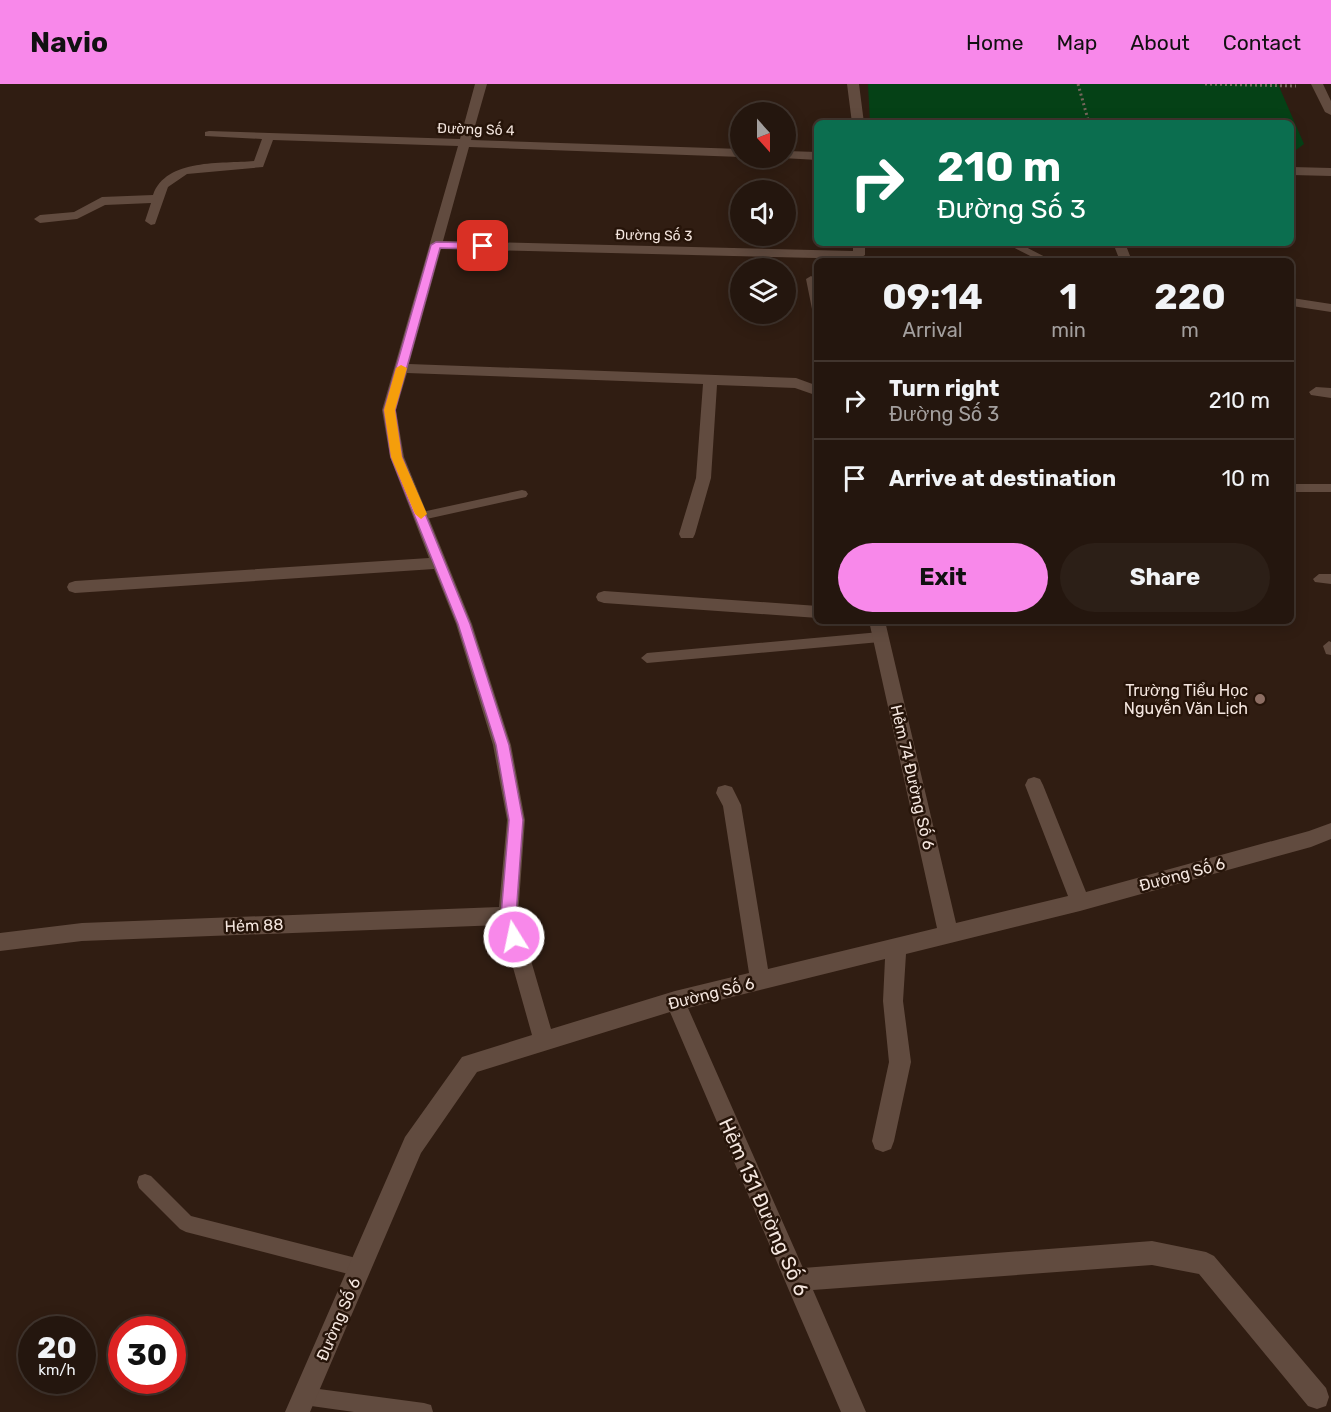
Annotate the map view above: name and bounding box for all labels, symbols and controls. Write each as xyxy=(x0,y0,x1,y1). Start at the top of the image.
text: Navio xyxy=(30,26,108,59)
text: Home xyxy=(966,30,1023,55)
text: Map xyxy=(1056,30,1097,55)
text: About xyxy=(1130,30,1190,55)
text: Contact xyxy=(1223,30,1301,55)
north arrow xyxy=(730,102,796,168)
map controls xyxy=(730,102,796,324)
street label: Đường Số 4 xyxy=(437,119,515,139)
text: 210 m xyxy=(937,142,1061,192)
icon: right xyxy=(838,144,916,222)
button: sound xyxy=(730,180,796,246)
text: Đường Số 3 xyxy=(937,193,1086,225)
pin xyxy=(457,220,508,271)
street label: Đường Số 3 xyxy=(615,225,693,245)
icon: arrive xyxy=(466,229,499,262)
button: layers xyxy=(730,258,796,324)
text: 09:14 xyxy=(882,275,983,318)
text: 1 xyxy=(1060,275,1078,318)
text: 220 xyxy=(1154,275,1226,318)
text: Arrival xyxy=(903,318,963,342)
text: min xyxy=(1051,318,1086,342)
text: m xyxy=(1181,318,1199,342)
text: Turn right xyxy=(889,375,999,402)
icon: right xyxy=(838,384,871,417)
text: 210 m xyxy=(1209,387,1270,414)
text: Đường Số 3 xyxy=(889,402,999,426)
icon: arrive xyxy=(838,462,871,495)
text: Arrive at destination xyxy=(889,465,1116,492)
text: 10 m xyxy=(1222,465,1270,492)
button: Exit xyxy=(838,543,1048,612)
button: Share xyxy=(1060,543,1270,612)
place label: Trường Tiểu Học Nguyễn Văn Lịch xyxy=(1124,681,1248,718)
marker: Trường Tiểu Học Nguyễn Văn Lịch xyxy=(1253,692,1267,706)
street label: Hẻm 74 Đường Số 6 xyxy=(887,702,940,852)
street label: Đường Số 6 xyxy=(1137,852,1228,895)
position arrow xyxy=(482,905,546,969)
street label: Hẻm 88 xyxy=(224,915,284,936)
street label: Đường Số 6 xyxy=(666,972,757,1013)
street label: Hẻm 131 Đường Số 6 xyxy=(714,1114,814,1300)
street label: Đường Số 6 xyxy=(311,1274,365,1364)
speed limit sign: 30 xyxy=(108,1316,186,1394)
text: 20 xyxy=(37,1330,77,1366)
text: km/h xyxy=(38,1361,76,1379)

